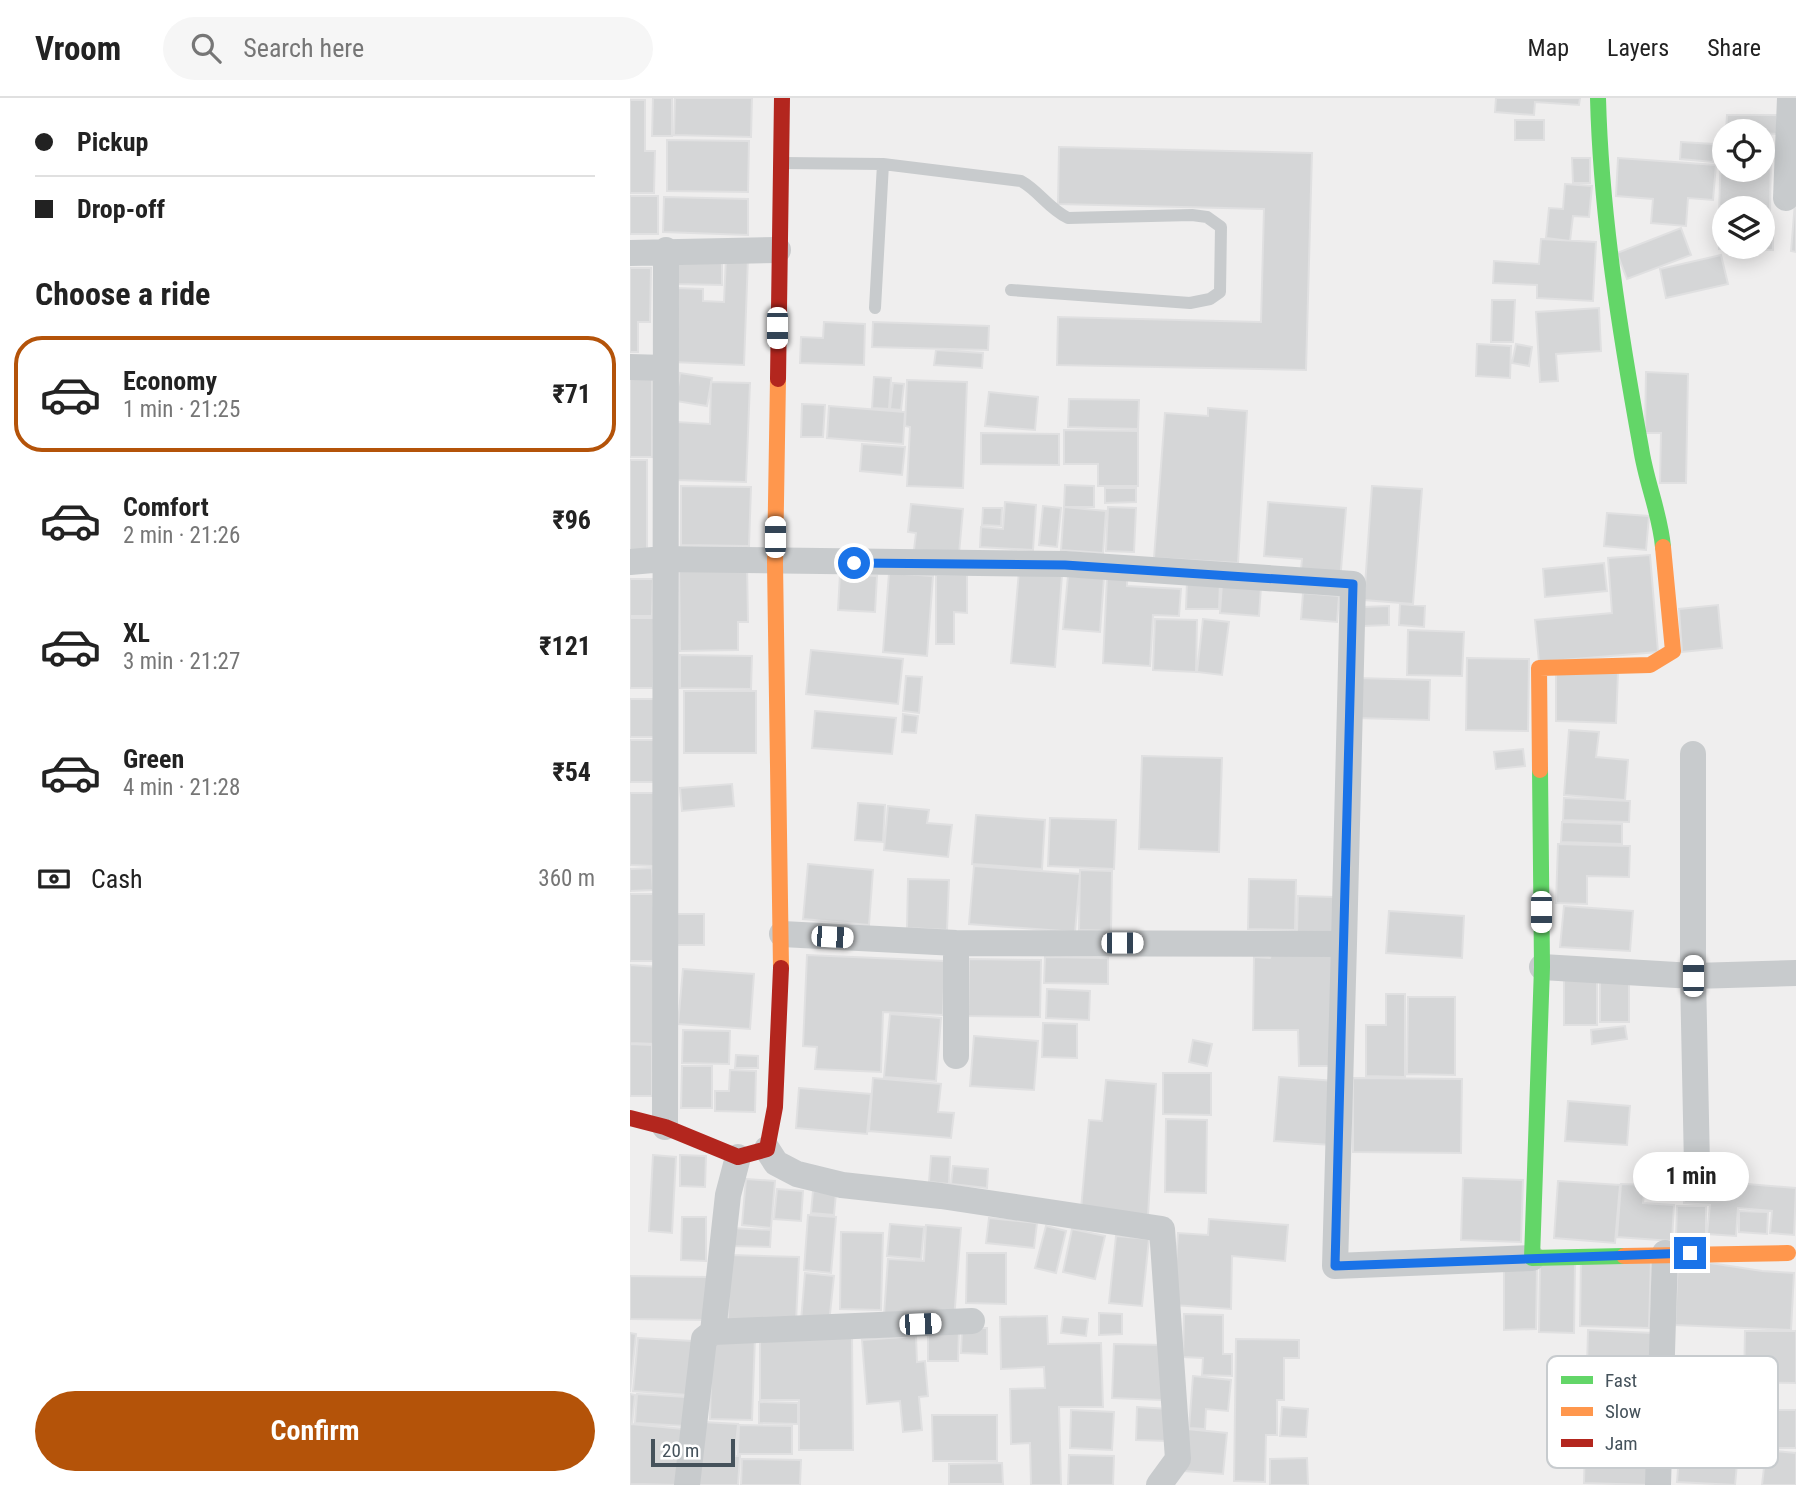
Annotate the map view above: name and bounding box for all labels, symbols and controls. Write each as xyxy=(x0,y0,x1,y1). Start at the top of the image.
search box xyxy=(163,17,653,80)
text: Vroom xyxy=(35,29,121,68)
icon: search xyxy=(187,29,225,67)
text: Search here xyxy=(243,33,364,63)
text: Map xyxy=(1528,34,1569,62)
text: Layers xyxy=(1607,34,1669,62)
text: Share xyxy=(1707,34,1761,62)
map controls xyxy=(1712,119,1775,259)
button: locate xyxy=(1712,119,1775,182)
text: Pickup xyxy=(77,127,148,157)
text: Drop-off xyxy=(77,194,165,224)
button: layers xyxy=(1712,196,1775,259)
text: Choose a ride xyxy=(35,275,210,313)
car xyxy=(767,307,788,349)
icon: car xyxy=(39,363,102,426)
text: Economy xyxy=(123,366,217,396)
text: ₹71 xyxy=(552,379,591,409)
text: 1 min · 21:25 xyxy=(123,396,240,423)
icon: car xyxy=(39,489,102,552)
text: Comfort xyxy=(123,492,209,522)
text: ₹96 xyxy=(552,505,591,535)
car xyxy=(765,516,786,558)
text: 2 min · 21:26 xyxy=(123,522,240,549)
route start xyxy=(838,547,870,579)
icon: car xyxy=(39,615,102,678)
text: XL xyxy=(123,618,150,648)
text: ₹121 xyxy=(539,631,591,661)
text: 3 min · 21:27 xyxy=(123,648,240,675)
icon: car xyxy=(39,741,102,804)
text: Green xyxy=(123,744,184,774)
text: ₹54 xyxy=(552,757,591,787)
text: 4 min · 21:28 xyxy=(123,774,240,801)
icon: cash xyxy=(35,860,73,898)
text: Cash xyxy=(91,864,143,894)
text: 360 m xyxy=(538,865,595,892)
car xyxy=(1531,891,1552,933)
car xyxy=(811,925,854,949)
car xyxy=(1102,933,1144,954)
car xyxy=(1683,955,1704,997)
callout: 1 min xyxy=(1632,1152,1748,1200)
text: 1 min xyxy=(1665,1163,1717,1190)
route end xyxy=(1674,1237,1706,1269)
car xyxy=(899,1313,942,1335)
legend xyxy=(1547,1356,1778,1468)
text: Fast xyxy=(1605,1369,1637,1392)
button: Confirm xyxy=(35,1391,595,1471)
text: Slow xyxy=(1605,1400,1641,1423)
text: Jam xyxy=(1605,1432,1638,1455)
scale bar xyxy=(651,1436,735,1468)
text: 20 m xyxy=(662,1439,699,1462)

